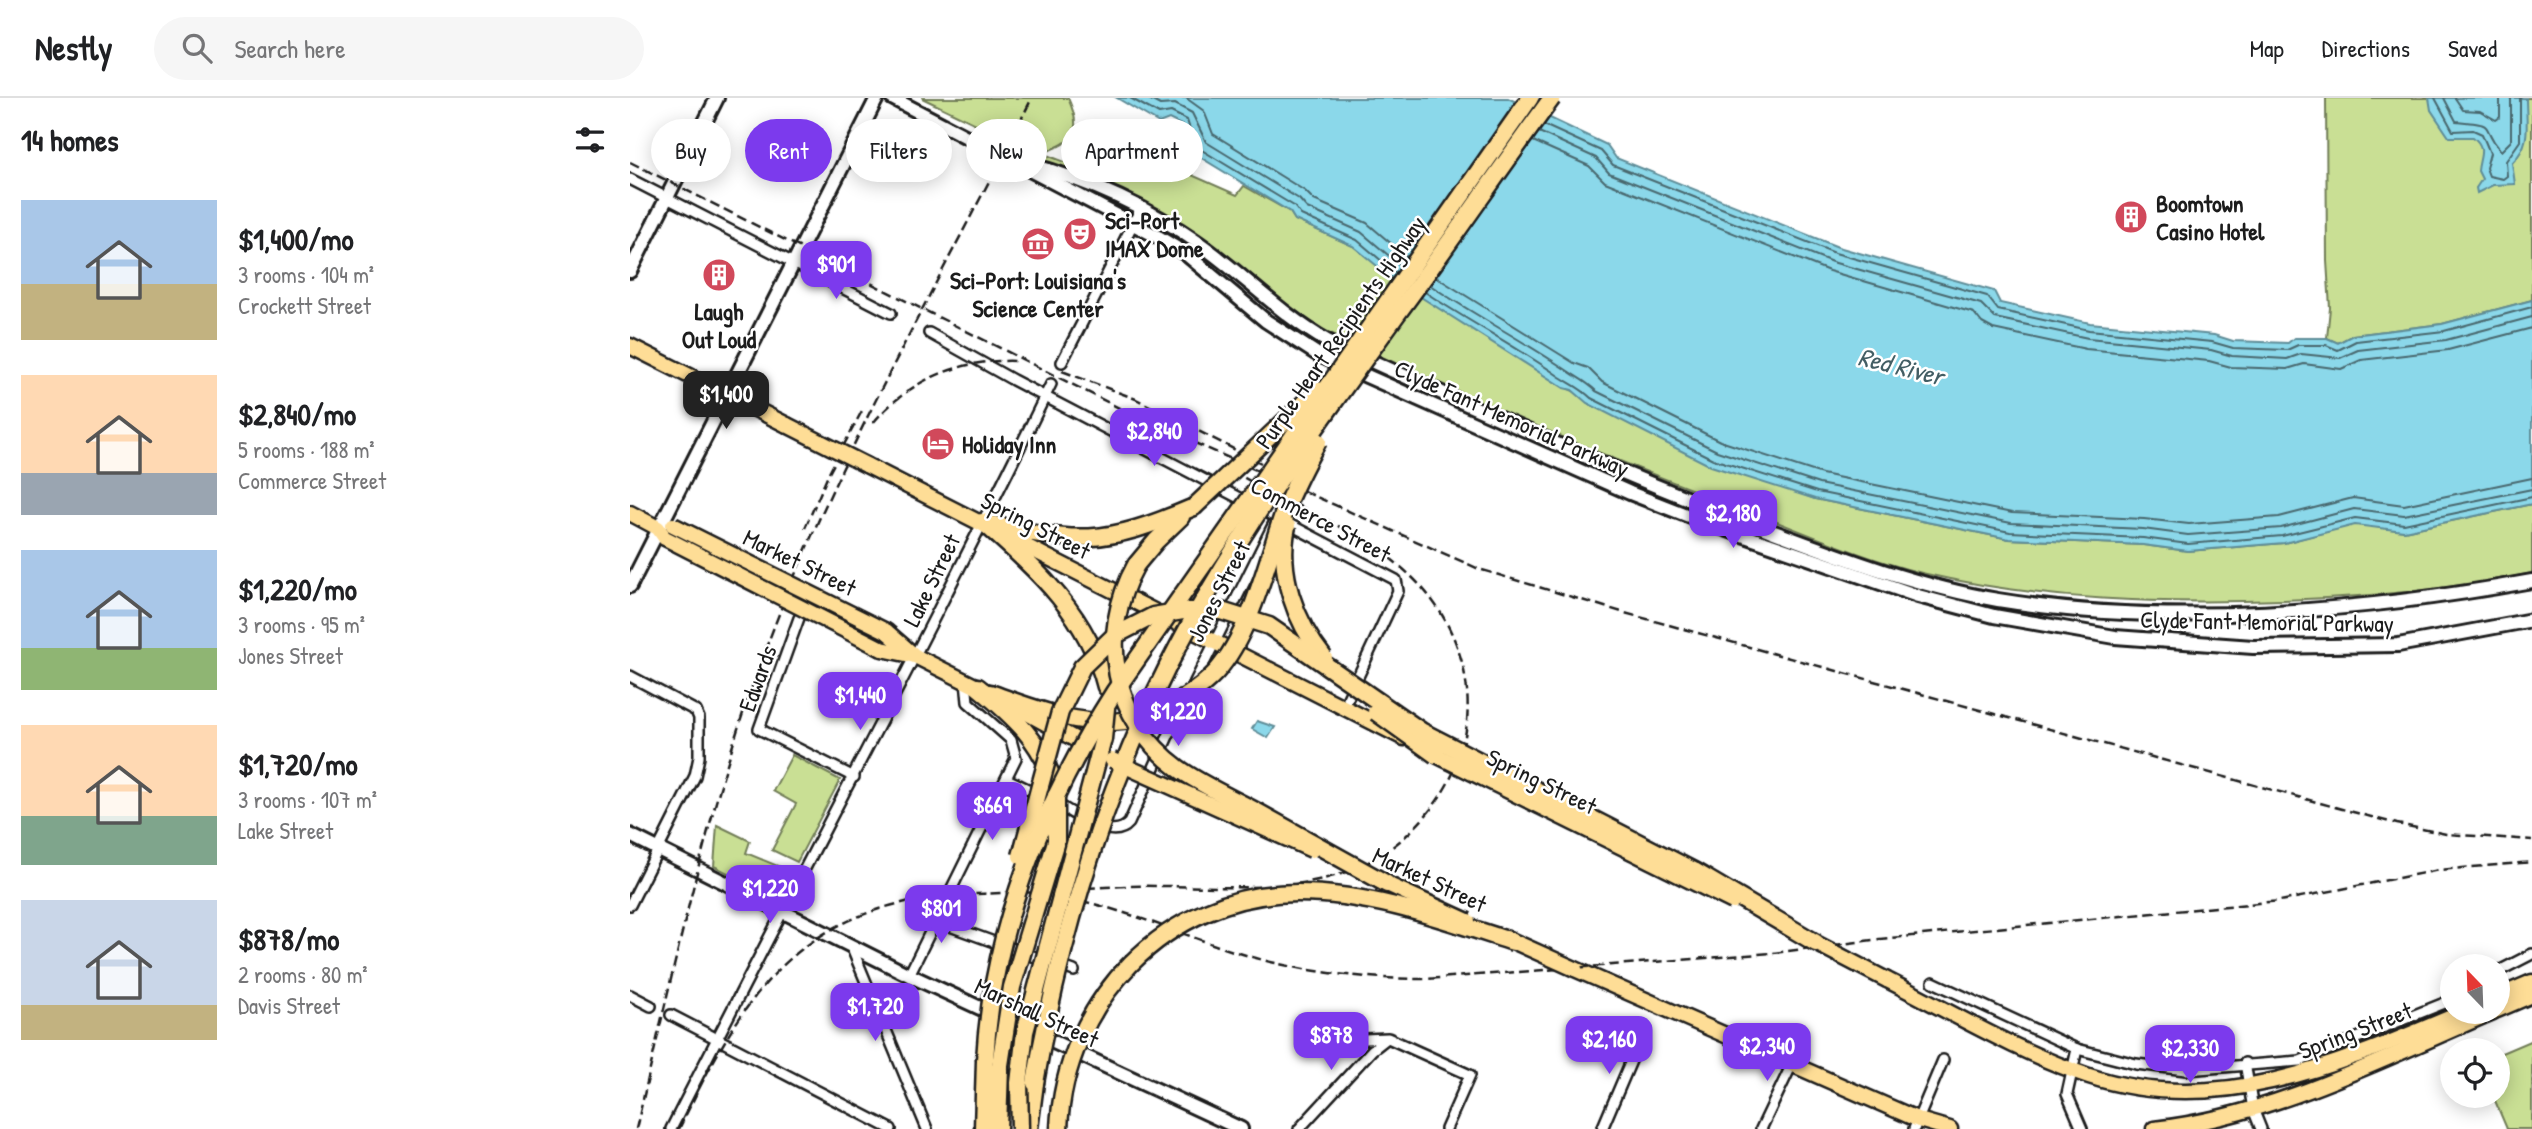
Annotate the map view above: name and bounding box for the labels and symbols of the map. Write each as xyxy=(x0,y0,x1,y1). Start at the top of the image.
place label: Boomtown Casino Hotel xyxy=(2156,187,2265,247)
building icon: Boomtown Casino Hotel xyxy=(2112,198,2150,236)
place label: Sci-Port IMAX Dome xyxy=(1105,204,1204,264)
street label: Purple Heart Recipients Highway xyxy=(1247,209,1433,455)
theatre icon: Sci-Port IMAX Dome xyxy=(1061,215,1099,253)
museum icon: Sci-Port: Louisiana's Science Center xyxy=(1019,225,1057,263)
pin: $901 xyxy=(795,242,877,301)
building icon: Laugh Out Loud xyxy=(700,256,738,294)
place label: Sci-Port: Louisiana's Science Center xyxy=(950,264,1126,324)
place label: Laugh Out Loud xyxy=(682,295,757,355)
water label: Red River xyxy=(1855,339,1950,394)
street label: Clyde Fant Memorial Parkway xyxy=(1390,352,1634,484)
pin: $1,400 xyxy=(669,372,783,431)
pin: $2,840 xyxy=(1097,408,1211,468)
hotel icon: Holiday Inn xyxy=(919,425,957,463)
place label: Holiday Inn xyxy=(962,428,1057,461)
street label: Commerce Street xyxy=(1245,469,1397,570)
street label: Spring Street xyxy=(976,484,1097,567)
pin: $2,180 xyxy=(1676,490,1790,550)
street label: Market Street xyxy=(738,521,863,603)
street label: Lake Street xyxy=(895,528,967,632)
street label: Jones Street xyxy=(1179,534,1257,647)
street label: Clyde Fant Memorial Parkway xyxy=(2140,603,2394,639)
street label: Edwards xyxy=(730,640,784,716)
pin: $1,440 xyxy=(803,672,917,732)
pin: $1,220 xyxy=(1121,688,1235,748)
street label: Spring Street xyxy=(1482,741,1603,822)
pin: $669 xyxy=(951,782,1033,842)
street label: Market Street xyxy=(1368,839,1493,920)
pin: $1,220 xyxy=(713,866,827,925)
pin: $801 xyxy=(900,886,982,945)
north arrow xyxy=(2440,954,2510,1024)
street label: Marshall Street xyxy=(970,969,1105,1055)
pin: $1,720 xyxy=(818,984,932,1043)
street label: Spring Street xyxy=(2294,994,2417,1066)
pin: $878 xyxy=(1290,1012,1372,1072)
pin: $2,160 xyxy=(1552,1016,1666,1076)
pin: $2,340 xyxy=(1710,1024,1824,1083)
pin: $2,330 xyxy=(2133,1026,2247,1085)

